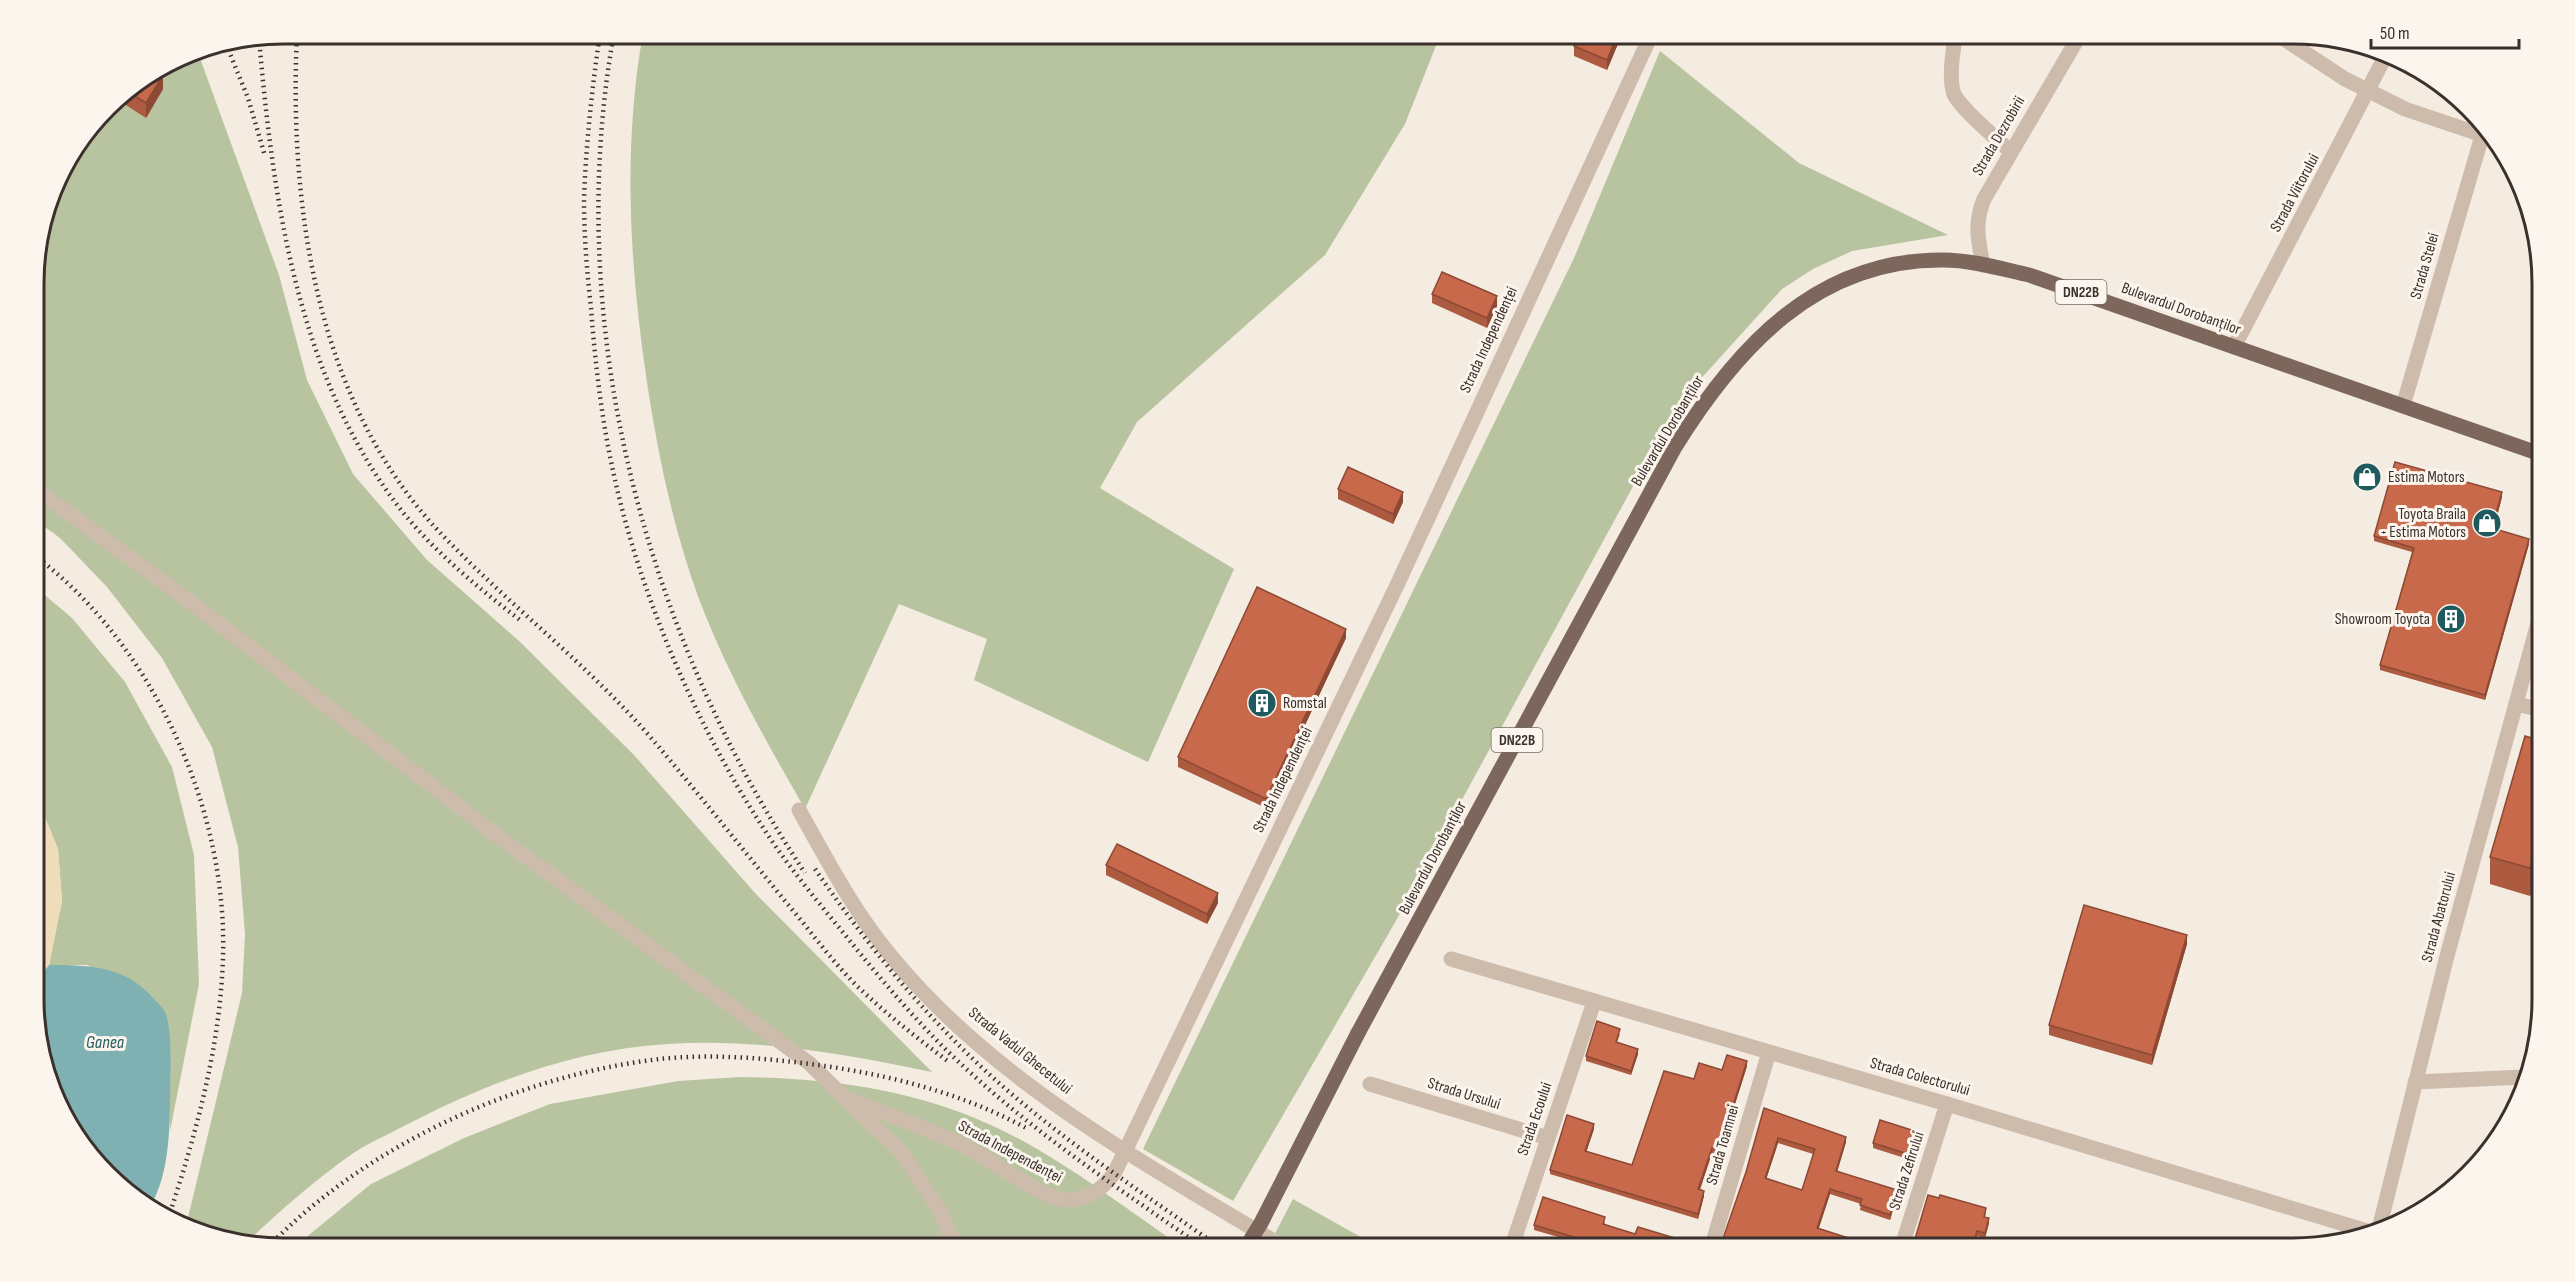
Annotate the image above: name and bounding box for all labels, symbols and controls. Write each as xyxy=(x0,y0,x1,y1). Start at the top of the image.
scale bar xyxy=(2371,12,2520,50)
text: 50 m xyxy=(2380,23,2410,44)
street label: Strada Dezrobirii xyxy=(1969,93,2029,179)
street label: Strada Viitorului xyxy=(2266,151,2324,235)
street label: Strada Stelei xyxy=(2406,231,2444,301)
street label: Bulevardul Dorobanților xyxy=(2119,279,2244,340)
road number: DN22B xyxy=(2056,280,2106,304)
street label: Strada Independenței xyxy=(1456,284,1522,396)
street label: Bulevardul Dorobanților xyxy=(1627,372,1709,490)
shop icon: Estima Motors xyxy=(2351,461,2383,493)
place label: Estima Motors xyxy=(2388,468,2465,487)
place label: Toyota Braila - Estima Motors xyxy=(2381,505,2466,542)
shop icon: Toyota Braila - Estima Motors xyxy=(2471,507,2503,539)
building icon: Showroom Toyota xyxy=(2435,603,2467,635)
place label: Showroom Toyota xyxy=(2335,610,2430,629)
building icon: Romstal xyxy=(1246,687,1278,719)
place label: Romstal xyxy=(1283,694,1327,713)
street label: Strada Independenței xyxy=(1249,724,1317,836)
road number: DN22B xyxy=(1492,728,1543,752)
street label: Bulevardul Dorobanților xyxy=(1395,798,1471,918)
street label: Strada Abatorului xyxy=(2418,870,2460,964)
street label: Strada Vadul Ghecetului xyxy=(964,1003,1076,1099)
water label: Ganea xyxy=(86,1032,125,1053)
street label: Strada Colectorului xyxy=(1868,1054,1972,1100)
street label: Strada Ursului xyxy=(1425,1074,1503,1114)
street label: Strada Ecoului xyxy=(1514,1080,1556,1158)
street label: Strada Toamnei xyxy=(1703,1103,1743,1187)
street label: Strada Independenței xyxy=(955,1117,1065,1187)
street label: Strada Zefirului xyxy=(1885,1129,1929,1213)

